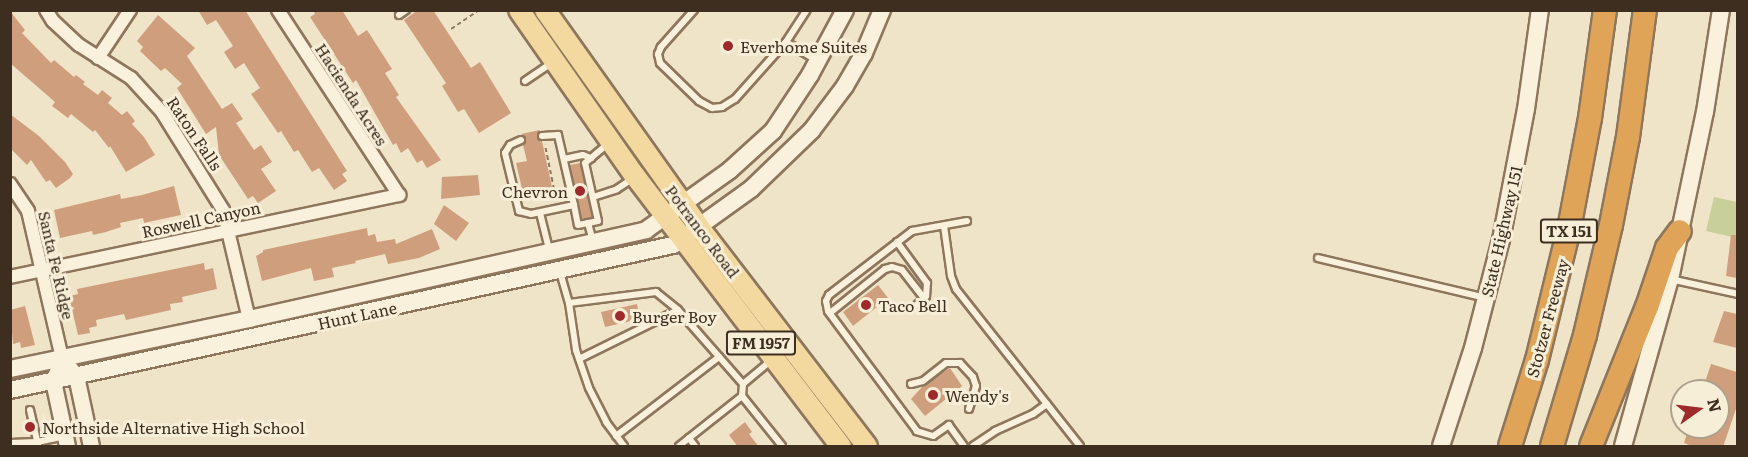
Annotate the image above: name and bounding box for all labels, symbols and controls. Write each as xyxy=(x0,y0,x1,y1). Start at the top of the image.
place label: Everhome Suites xyxy=(740,36,867,56)
street label: Hacienda Acres xyxy=(312,39,392,149)
marker: Everhome Suites xyxy=(721,39,735,53)
street label: Raton Falls xyxy=(163,93,227,173)
street label: State Highway 151 xyxy=(1477,163,1525,299)
place label: Chevron xyxy=(502,181,568,201)
street label: Potranco Road xyxy=(662,181,744,281)
marker: Chevron xyxy=(573,184,587,198)
street label: Roswell Canyon xyxy=(140,197,262,241)
street label: Santa Fe Ridge xyxy=(35,209,79,321)
road number: TX 151 xyxy=(1539,219,1599,243)
street label: Stotzer Freeway xyxy=(1522,257,1572,379)
place label: Taco Bell xyxy=(878,295,947,315)
street label: Hunt Lane xyxy=(316,297,398,333)
marker: Taco Bell xyxy=(859,298,873,312)
place label: Burger Boy xyxy=(632,306,717,326)
marker: Burger Boy xyxy=(613,309,627,323)
road number: FM 1957 xyxy=(725,331,797,355)
north arrow xyxy=(1670,379,1730,439)
place label: Wendy's xyxy=(945,385,1009,405)
marker: Wendy's xyxy=(926,388,940,402)
text: N xyxy=(1702,396,1729,415)
place label: Northside Alternative High School xyxy=(42,417,305,437)
marker: Northside Alternative High School xyxy=(23,420,37,434)

